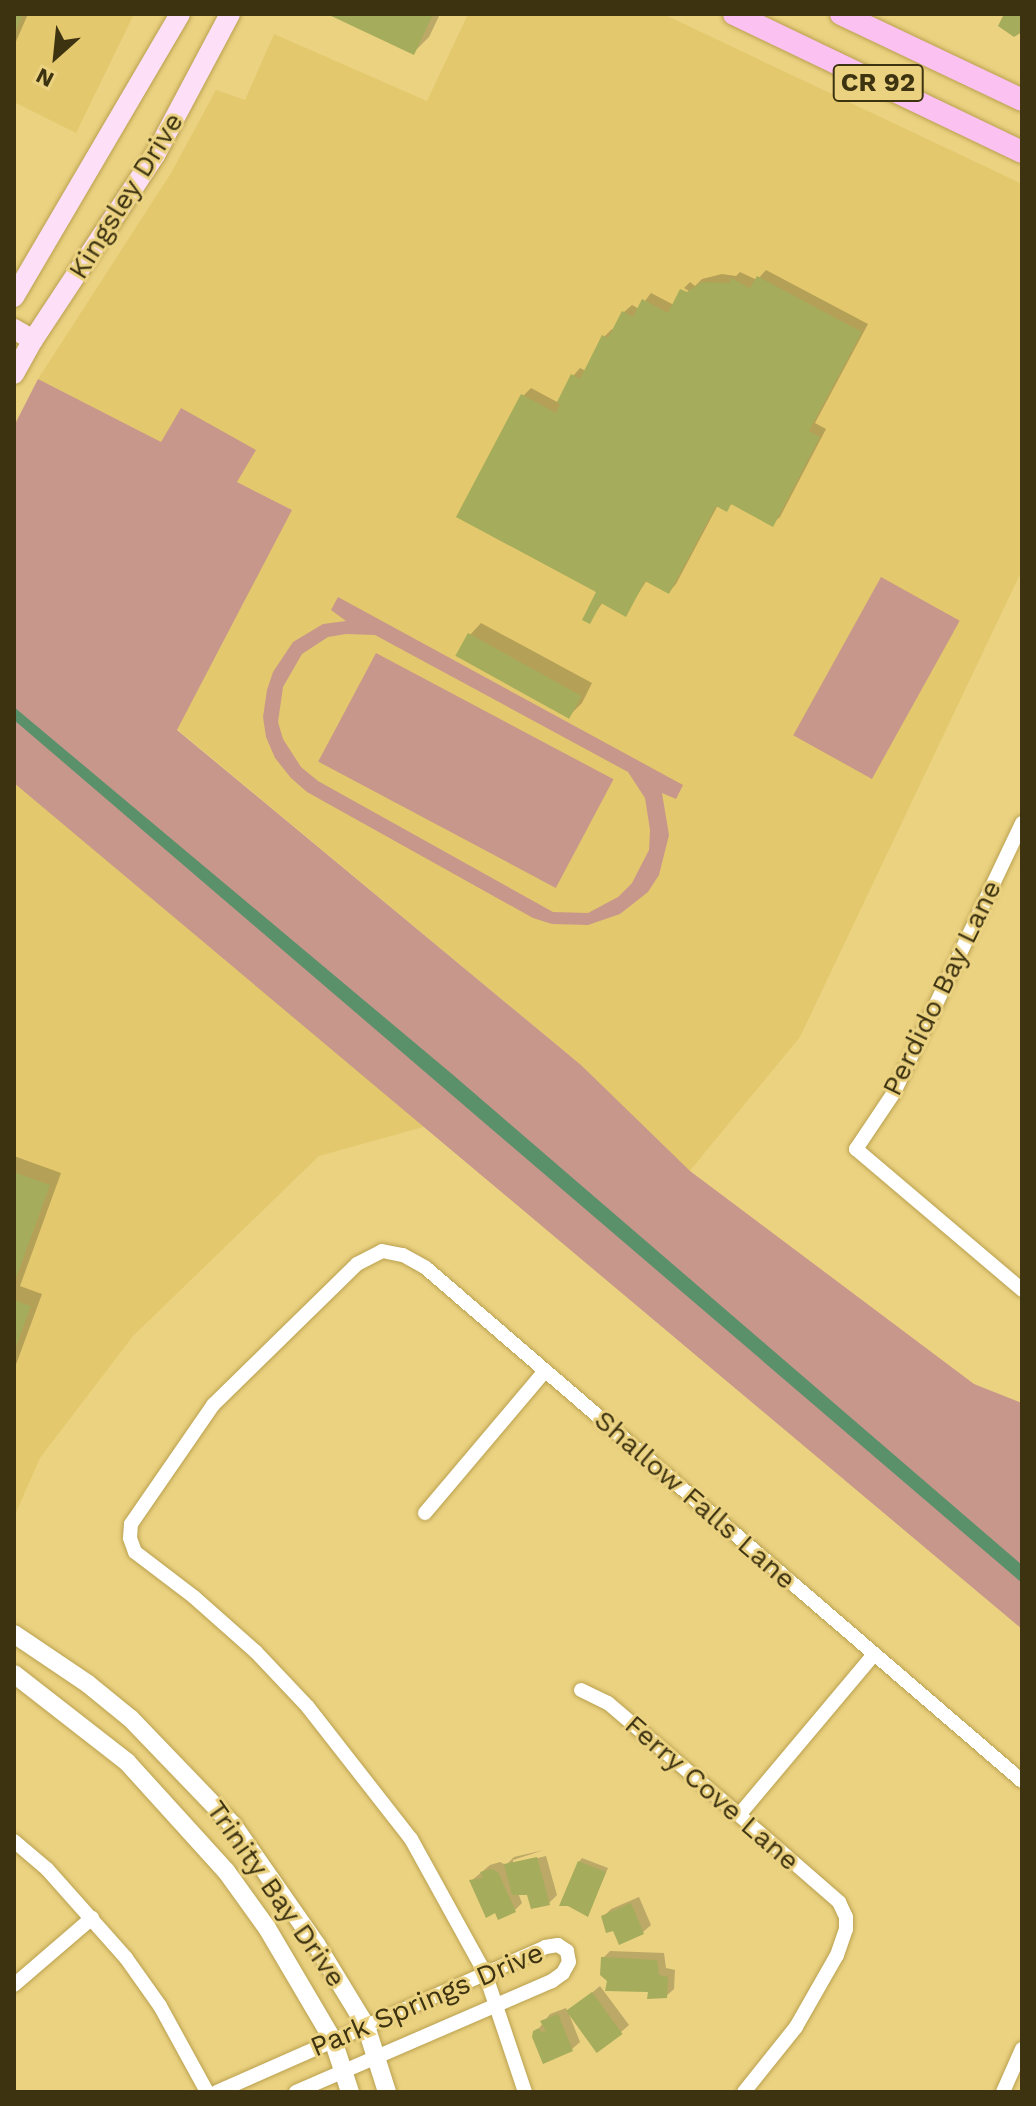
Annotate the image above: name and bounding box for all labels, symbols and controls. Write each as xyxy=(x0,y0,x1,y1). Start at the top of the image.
north arrow xyxy=(16,16,96,96)
road number: CR 92 xyxy=(832,61,924,105)
text: N xyxy=(32,63,58,93)
street label: Kingsley Drive xyxy=(61,106,191,286)
street label: Perdido Bay Lane xyxy=(875,874,1009,1102)
street label: Shallow Falls Lane xyxy=(587,1403,803,1597)
street label: Ferry Cove Lane xyxy=(618,1708,806,1878)
street label: Trinity Bay Drive xyxy=(199,1794,353,1994)
street label: Park Springs Drive xyxy=(305,1936,549,2064)

